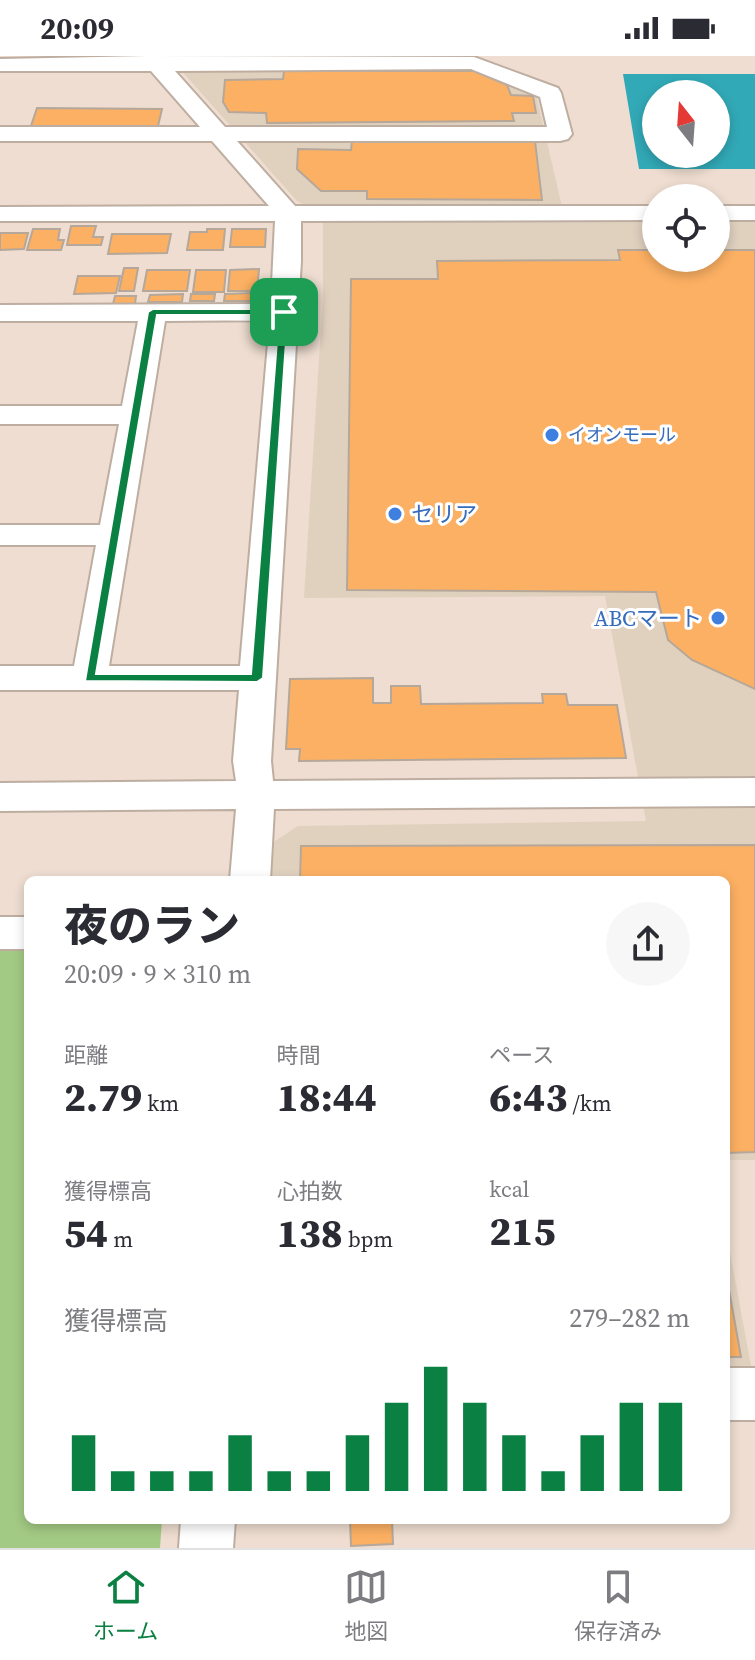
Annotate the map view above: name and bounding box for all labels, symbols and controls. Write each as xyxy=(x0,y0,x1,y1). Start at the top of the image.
text: 20:09 xyxy=(40,8,114,49)
north arrow xyxy=(642,80,730,168)
map controls xyxy=(642,80,730,272)
button: locate xyxy=(642,184,730,272)
pin xyxy=(250,278,318,346)
icon: arrive xyxy=(262,290,306,334)
place label: イオンモール xyxy=(568,422,676,447)
marker: イオンモール xyxy=(543,426,561,444)
place label: セリア xyxy=(411,499,477,529)
marker: セリア xyxy=(386,505,404,523)
place label: ABCマート xyxy=(594,603,702,633)
marker: ABCマート xyxy=(709,609,727,627)
text: 夜のラン xyxy=(64,895,240,956)
button: share xyxy=(606,902,690,986)
text: 20:09 · 9 × 310 m xyxy=(64,956,251,992)
text: 距離 xyxy=(64,1040,108,1070)
text: 時間 xyxy=(277,1040,321,1070)
text: ペース xyxy=(489,1040,554,1070)
text: 2.79 xyxy=(64,1070,142,1124)
text: 18:44 xyxy=(277,1070,377,1124)
text: 6:43 xyxy=(489,1070,567,1124)
text: km xyxy=(142,1088,179,1118)
text: /km xyxy=(567,1088,612,1118)
text: kcal xyxy=(489,1174,529,1204)
text: 獲得標高 xyxy=(64,1176,152,1206)
text: 心拍数 xyxy=(277,1176,343,1206)
text: 215 xyxy=(489,1204,555,1258)
text: 54 xyxy=(64,1206,108,1260)
text: 138 xyxy=(277,1206,343,1260)
text: m xyxy=(108,1224,133,1254)
text: bpm xyxy=(343,1224,393,1254)
text: 279–282 m xyxy=(569,1300,690,1336)
text: 獲得標高 xyxy=(64,1303,168,1339)
tab: ホーム xyxy=(93,1565,158,1646)
tab: 地図 xyxy=(344,1565,388,1646)
tab: 保存済み xyxy=(574,1565,662,1646)

